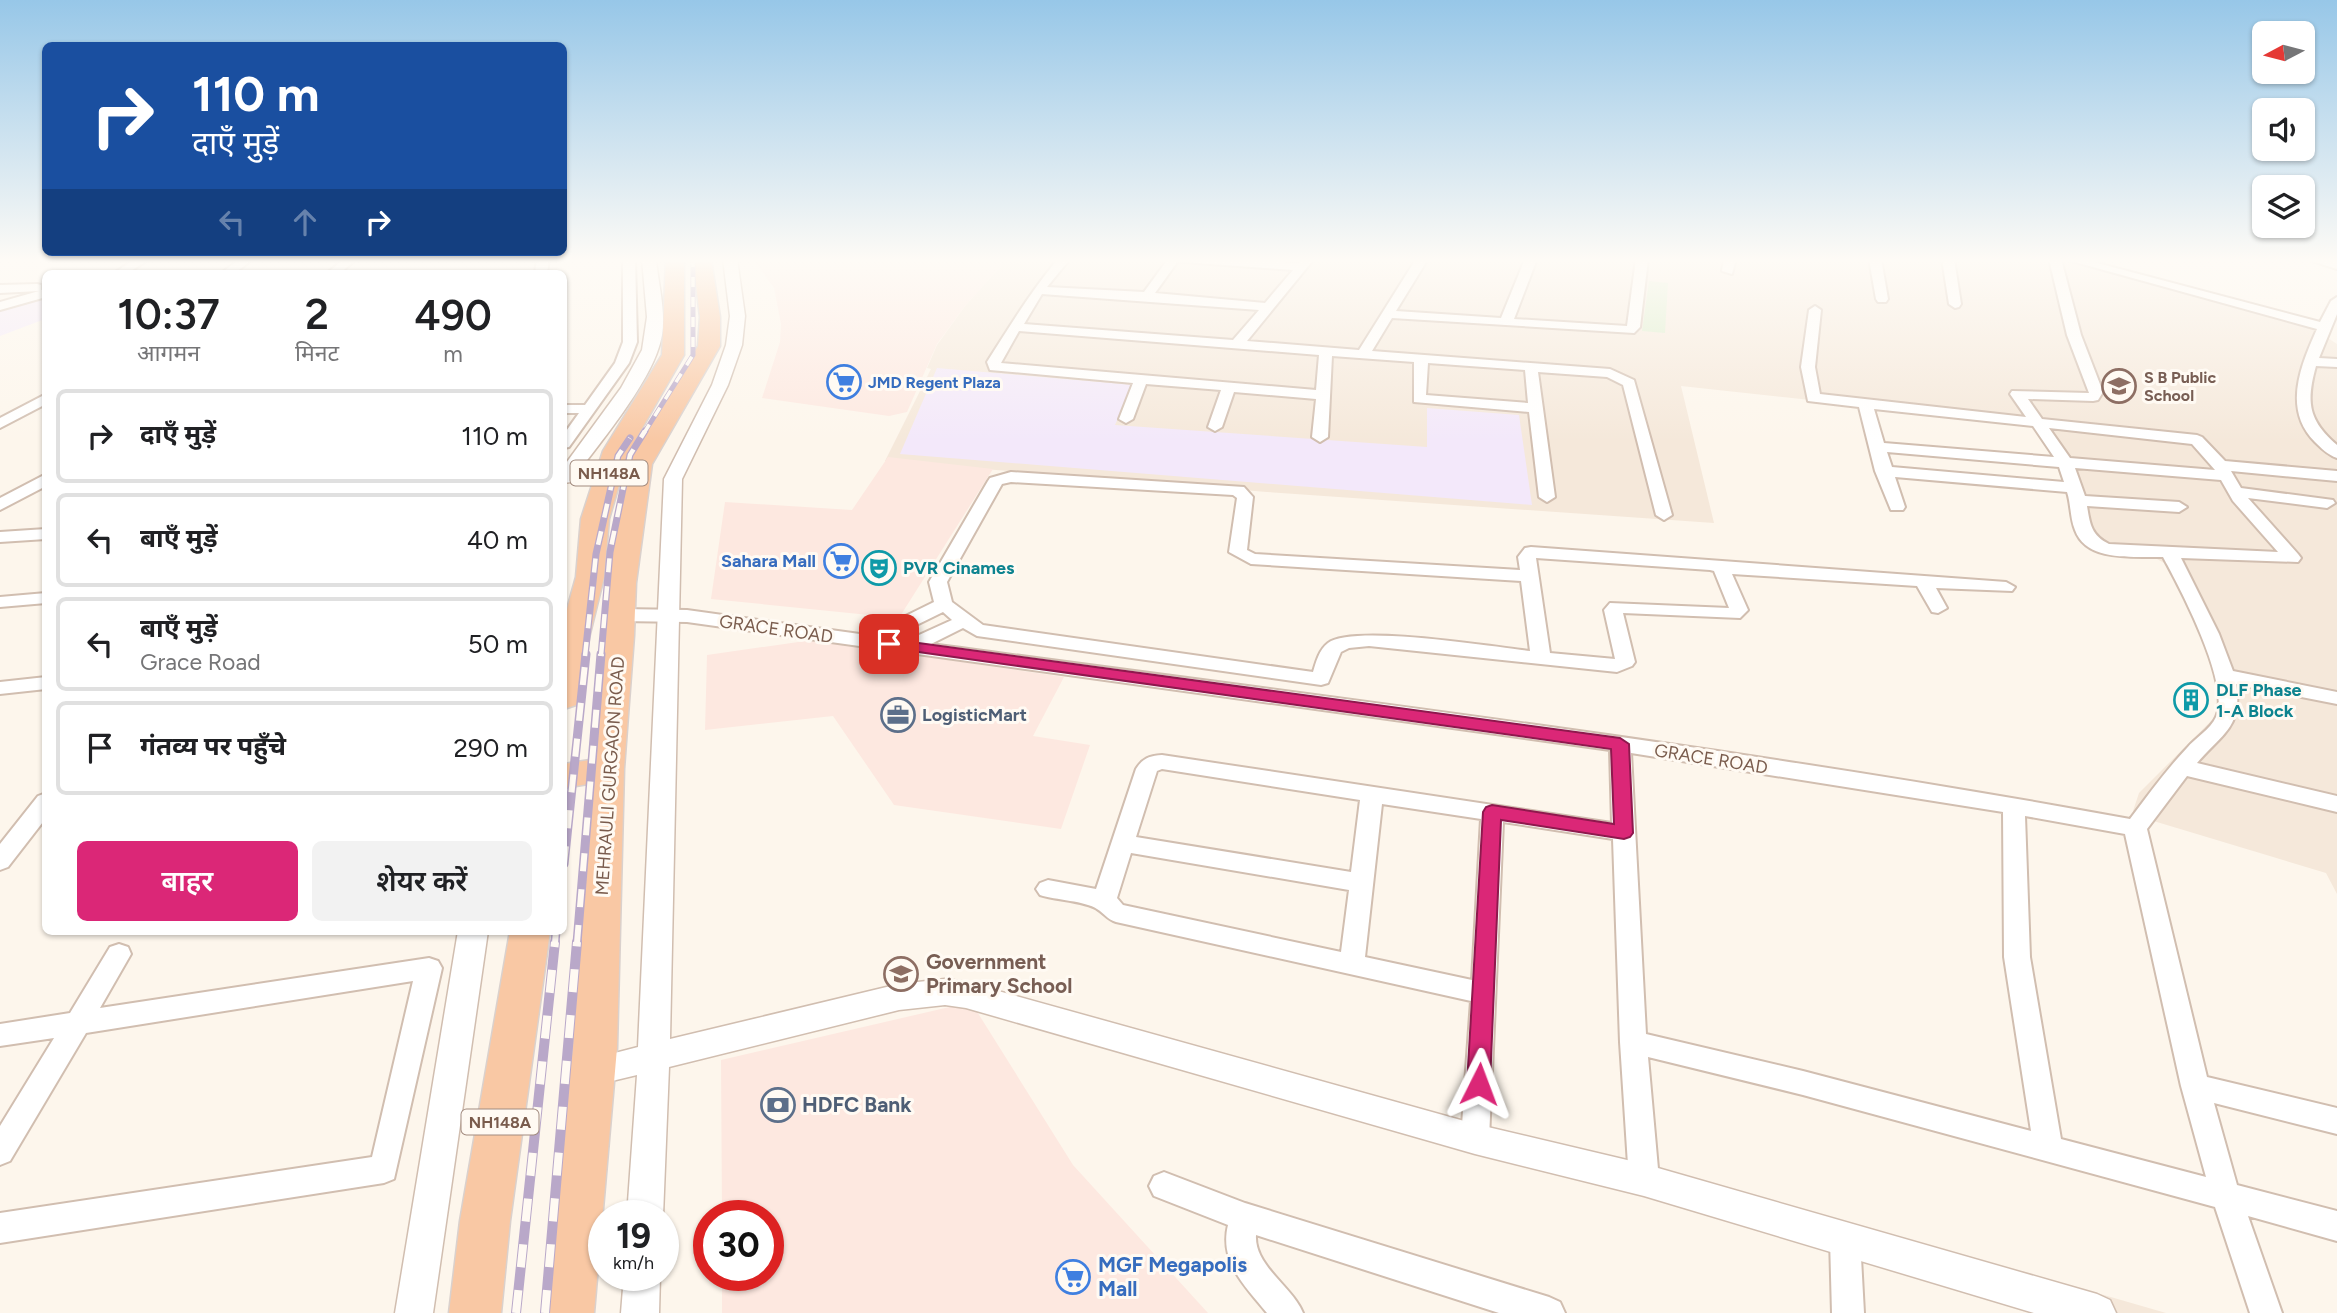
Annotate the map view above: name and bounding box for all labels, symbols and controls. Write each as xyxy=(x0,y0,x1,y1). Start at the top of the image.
north arrow xyxy=(2252,21,2315,84)
map controls xyxy=(2252,21,2315,238)
text: 110 m xyxy=(192,64,320,123)
icon: right xyxy=(77,70,168,161)
button: sound xyxy=(2252,98,2315,161)
text: दाएँ मुड़ें xyxy=(192,124,279,162)
button: layers xyxy=(2252,175,2315,238)
icon: left xyxy=(213,203,251,241)
icon: ahead xyxy=(286,203,324,241)
icon: right xyxy=(359,203,397,241)
text: 10:37 xyxy=(117,289,220,340)
text: 2 xyxy=(305,289,329,340)
text: 490 xyxy=(414,290,492,341)
text: आगमन xyxy=(137,339,200,367)
text: मिनट xyxy=(295,339,339,367)
text: m xyxy=(443,340,463,368)
supermarket icon: JMD Regent Plaza xyxy=(825,363,863,401)
school or university icon: S B Public School xyxy=(2100,367,2138,405)
place label: S B Public School xyxy=(2144,368,2216,405)
place label: JMD Regent Plaza xyxy=(868,373,1001,392)
icon: right xyxy=(81,417,119,455)
text: दाएँ मुड़ें xyxy=(140,418,216,450)
text: 110 m xyxy=(461,420,528,452)
road number: NH148A xyxy=(570,460,648,486)
icon: left xyxy=(81,521,119,559)
text: बाएँ मुड़ें xyxy=(140,522,217,554)
text: 40 m xyxy=(467,524,528,556)
supermarket icon: Sahara Mall xyxy=(822,542,860,580)
theatre icon: PVR Cinames xyxy=(860,549,898,587)
place label: Sahara Mall xyxy=(721,550,816,572)
place label: PVR Cinames xyxy=(903,557,1015,579)
street label: GRACE ROAD xyxy=(718,610,834,648)
text: बाएँ मुड़ें xyxy=(140,612,217,644)
pin xyxy=(859,614,919,674)
icon: left xyxy=(81,625,119,663)
icon: arrive xyxy=(870,625,908,663)
text: 50 m xyxy=(468,628,528,660)
text: Grace Road xyxy=(140,648,261,676)
street label: MEHRAULI GURGAON ROAD xyxy=(591,656,629,896)
place label: DLF Phase 1-A Block xyxy=(2216,679,2302,722)
building icon: DLF Phase 1-A Block xyxy=(2172,681,2210,719)
office icon: LogisticMart xyxy=(879,696,917,734)
place label: LogisticMart xyxy=(922,704,1027,726)
icon: arrive xyxy=(81,729,119,767)
text: गंतव्य पर पहुँचे xyxy=(140,730,286,762)
text: 290 m xyxy=(454,732,528,764)
street label: GRACE ROAD xyxy=(1653,739,1769,779)
button: बाहर xyxy=(77,841,298,921)
button: शेयर करें xyxy=(312,841,532,921)
place label: Government Primary School xyxy=(926,949,1072,998)
school or university icon: Government Primary School xyxy=(882,955,920,993)
position arrow xyxy=(1442,1047,1516,1121)
bank icon: HDFC Bank xyxy=(759,1086,797,1124)
place label: HDFC Bank xyxy=(802,1092,912,1117)
road number: NH148A xyxy=(462,1110,538,1134)
speed limit sign: 30 xyxy=(693,1200,784,1291)
text: 19 xyxy=(616,1215,651,1257)
text: km/h xyxy=(613,1252,654,1274)
place label: MGF Megapolis Mall xyxy=(1098,1252,1247,1301)
supermarket icon: MGF Megapolis Mall xyxy=(1054,1258,1092,1296)

